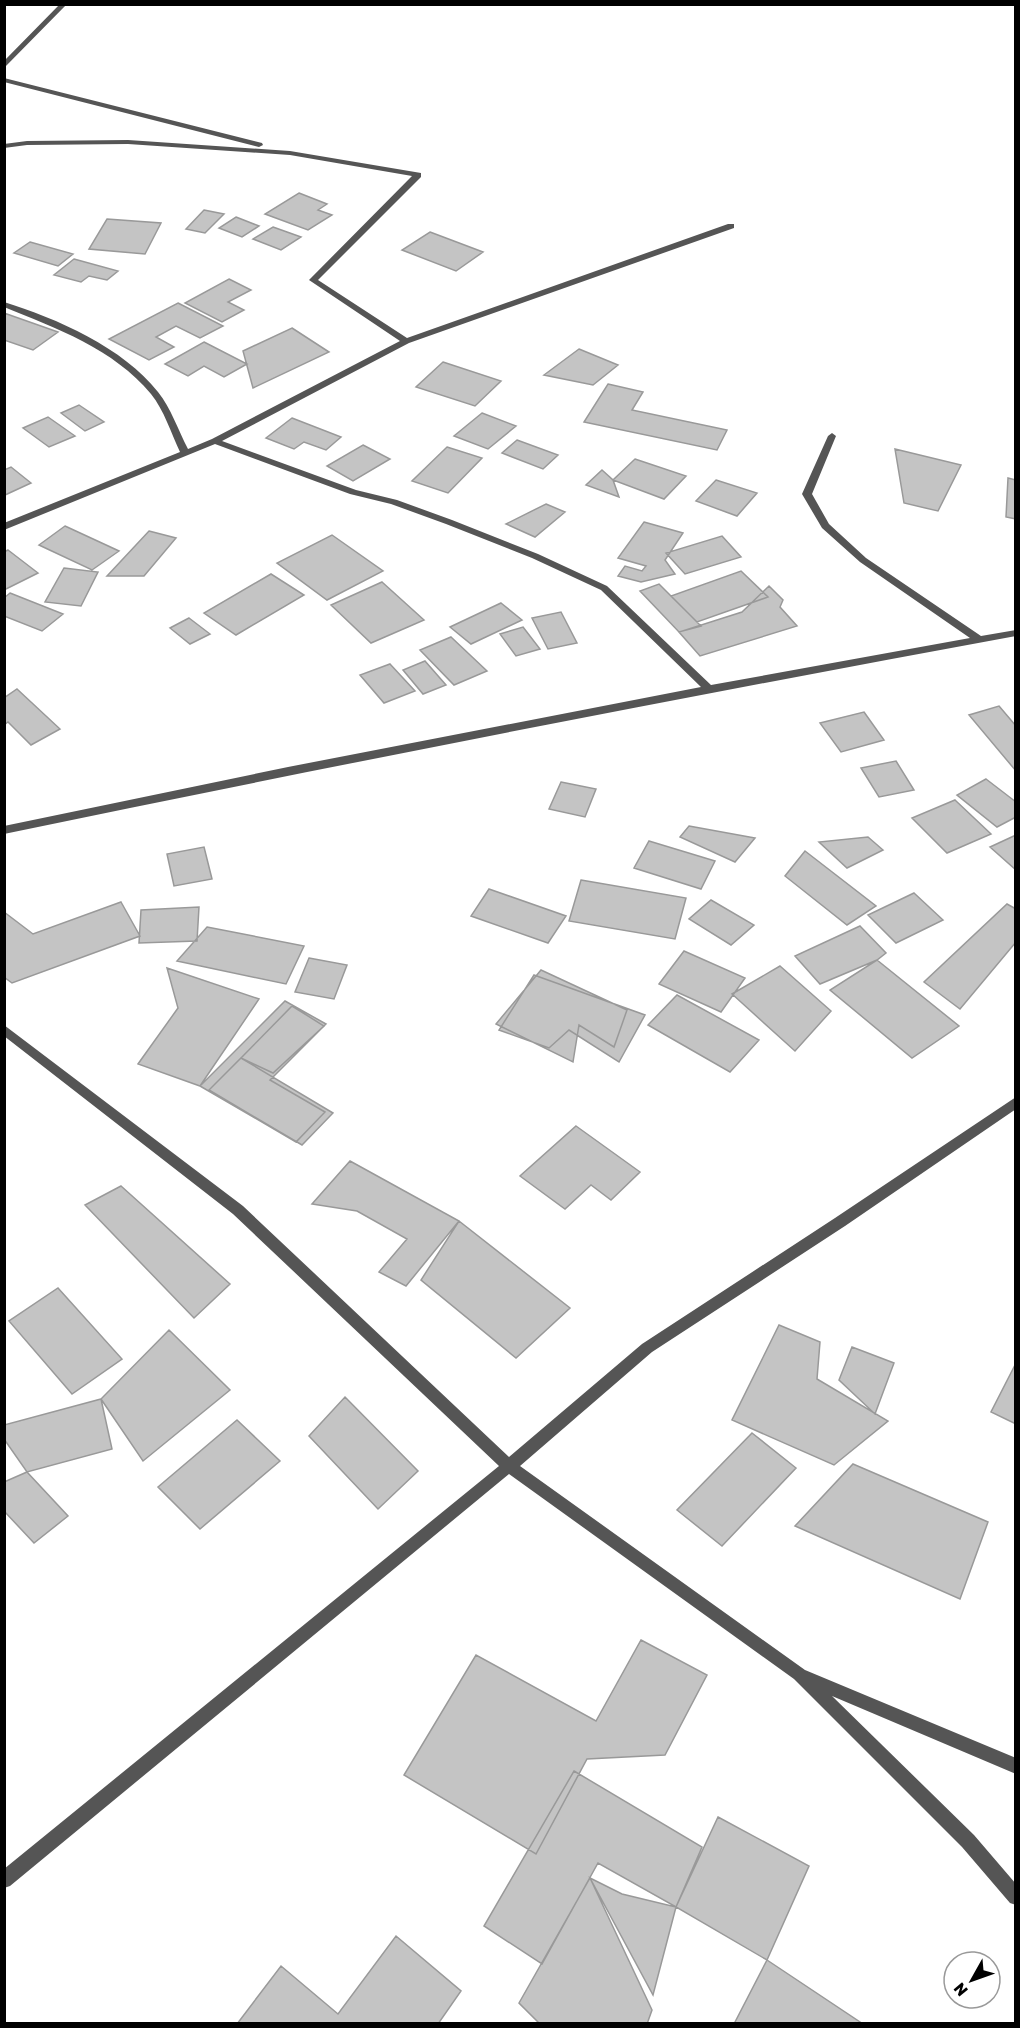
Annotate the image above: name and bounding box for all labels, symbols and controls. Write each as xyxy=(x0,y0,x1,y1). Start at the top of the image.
north arrow xyxy=(942,1950,1002,2010)
text: N xyxy=(950,1979,972,2000)

